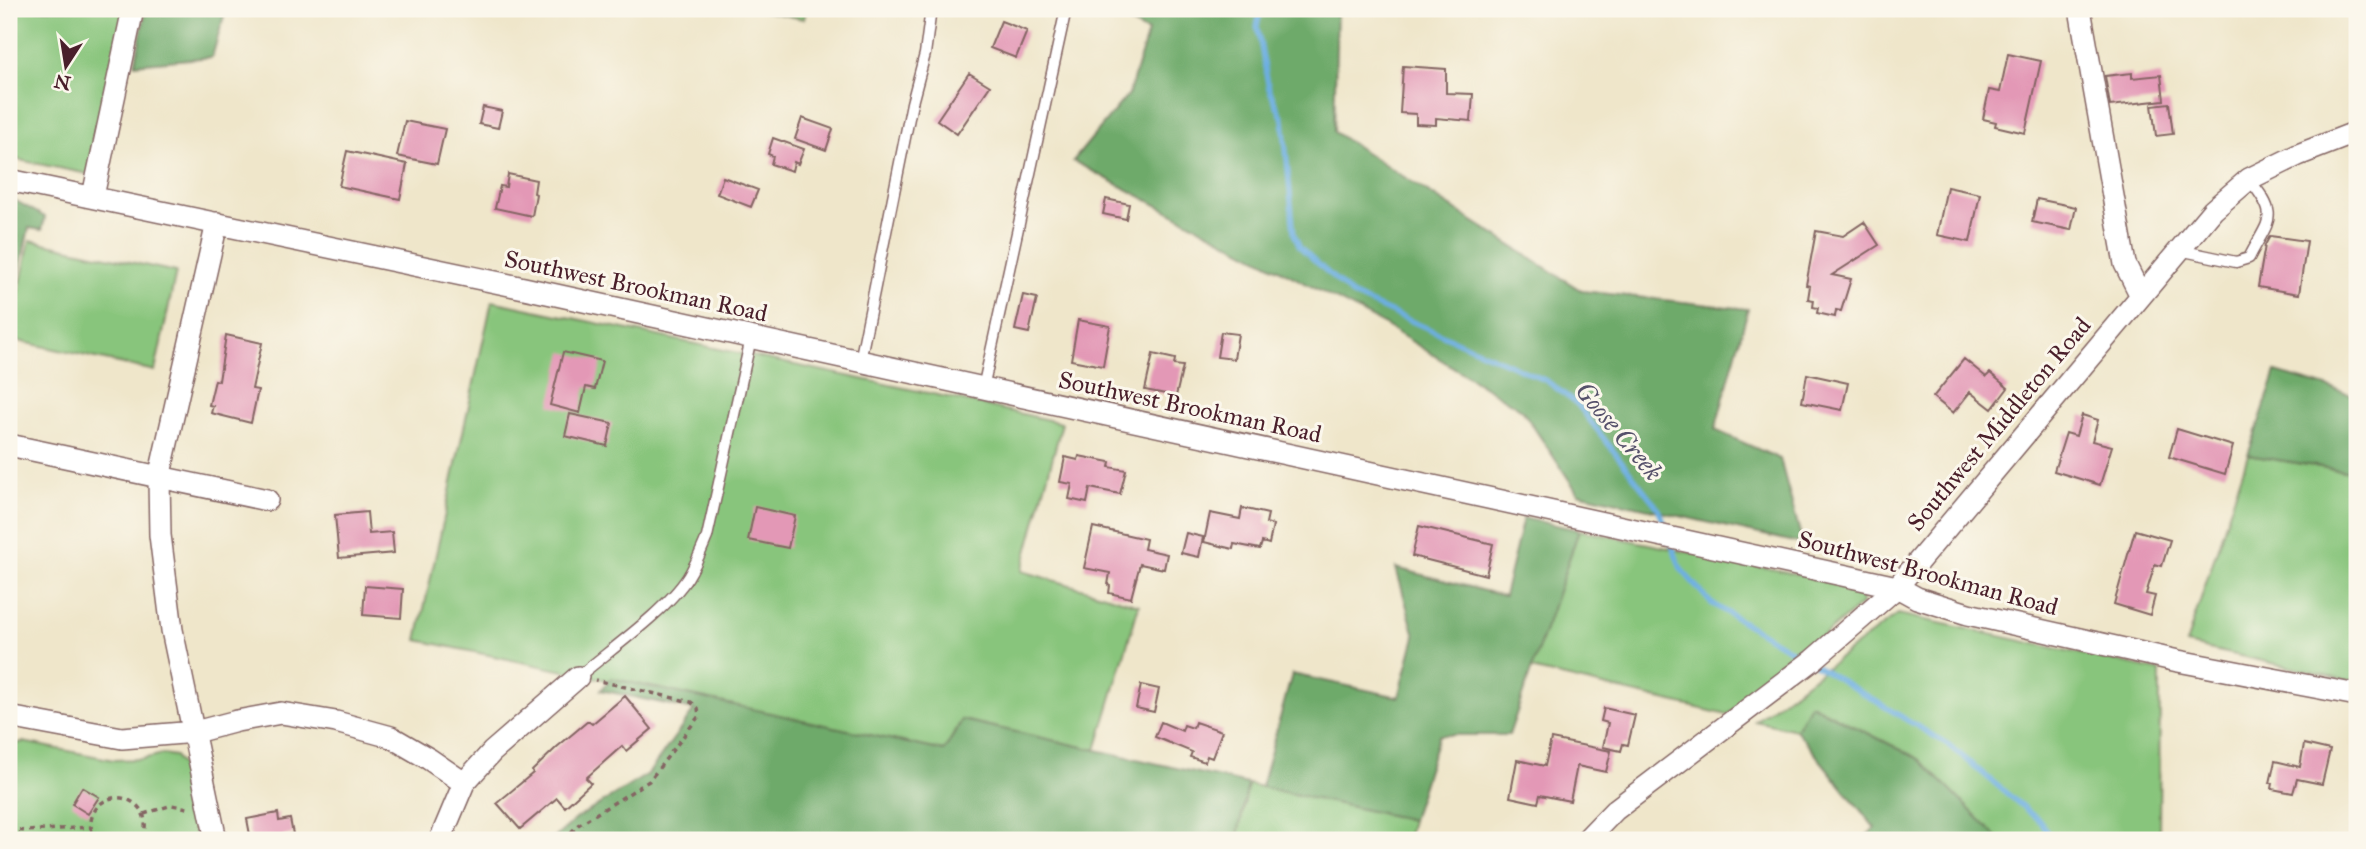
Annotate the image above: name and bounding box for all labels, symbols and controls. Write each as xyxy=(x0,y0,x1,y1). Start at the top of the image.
north arrow xyxy=(32,32,102,102)
text: N xyxy=(52,69,73,95)
street label: Southwest Brookman Road xyxy=(502,243,770,329)
street label: Southwest Middleton Road xyxy=(1901,311,2097,537)
street label: Southwest Brookman Road xyxy=(1056,364,1324,450)
water label: Goose Creek xyxy=(1568,375,1670,487)
street label: Southwest Brookman Road xyxy=(1795,524,2061,622)

